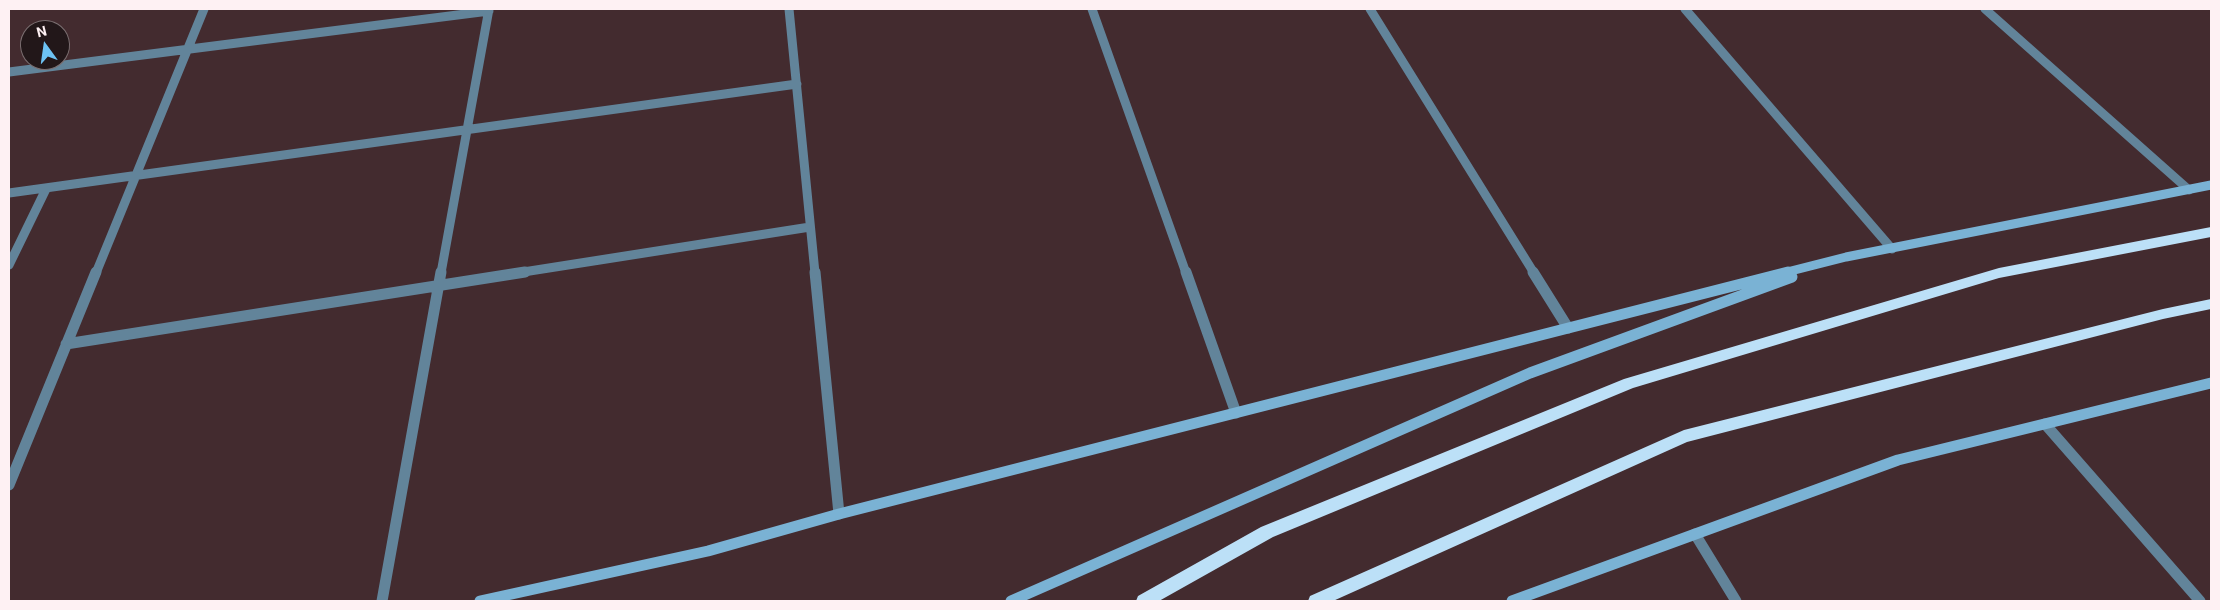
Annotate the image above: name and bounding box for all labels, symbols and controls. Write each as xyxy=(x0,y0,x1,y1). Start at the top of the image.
north arrow xyxy=(20,20,70,70)
text: N xyxy=(35,22,48,40)

